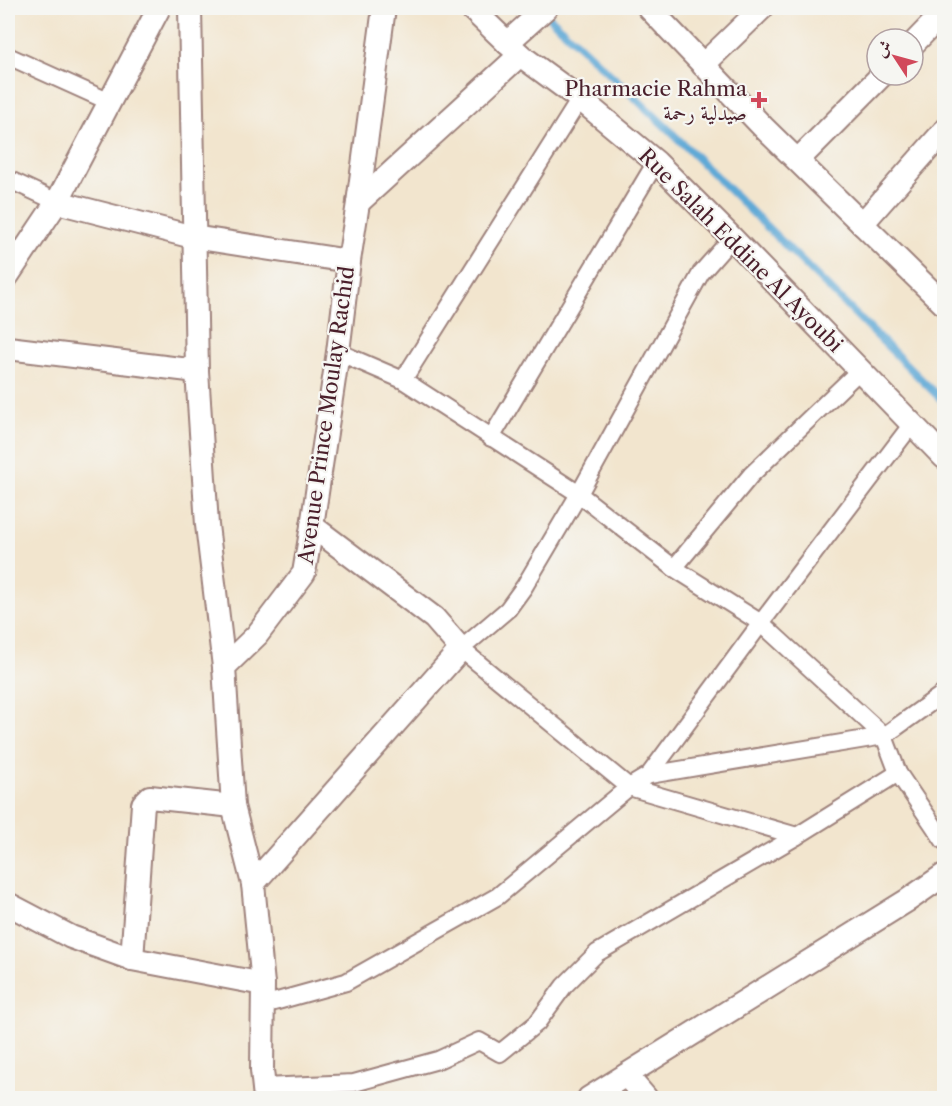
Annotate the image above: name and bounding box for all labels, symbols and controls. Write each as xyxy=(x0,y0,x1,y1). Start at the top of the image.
north arrow xyxy=(865,27,925,87)
text: ش xyxy=(870,36,896,60)
place label: Pharmacie Rahma صيدلية رحمة xyxy=(564,76,748,125)
marker: Pharmacie Rahma صيدلية رحمة xyxy=(752,93,766,107)
street label: Rue Salah Eddine Al Ayoubi xyxy=(634,143,848,357)
street label: Avenue Prince Moulay Rachid xyxy=(293,264,359,567)

